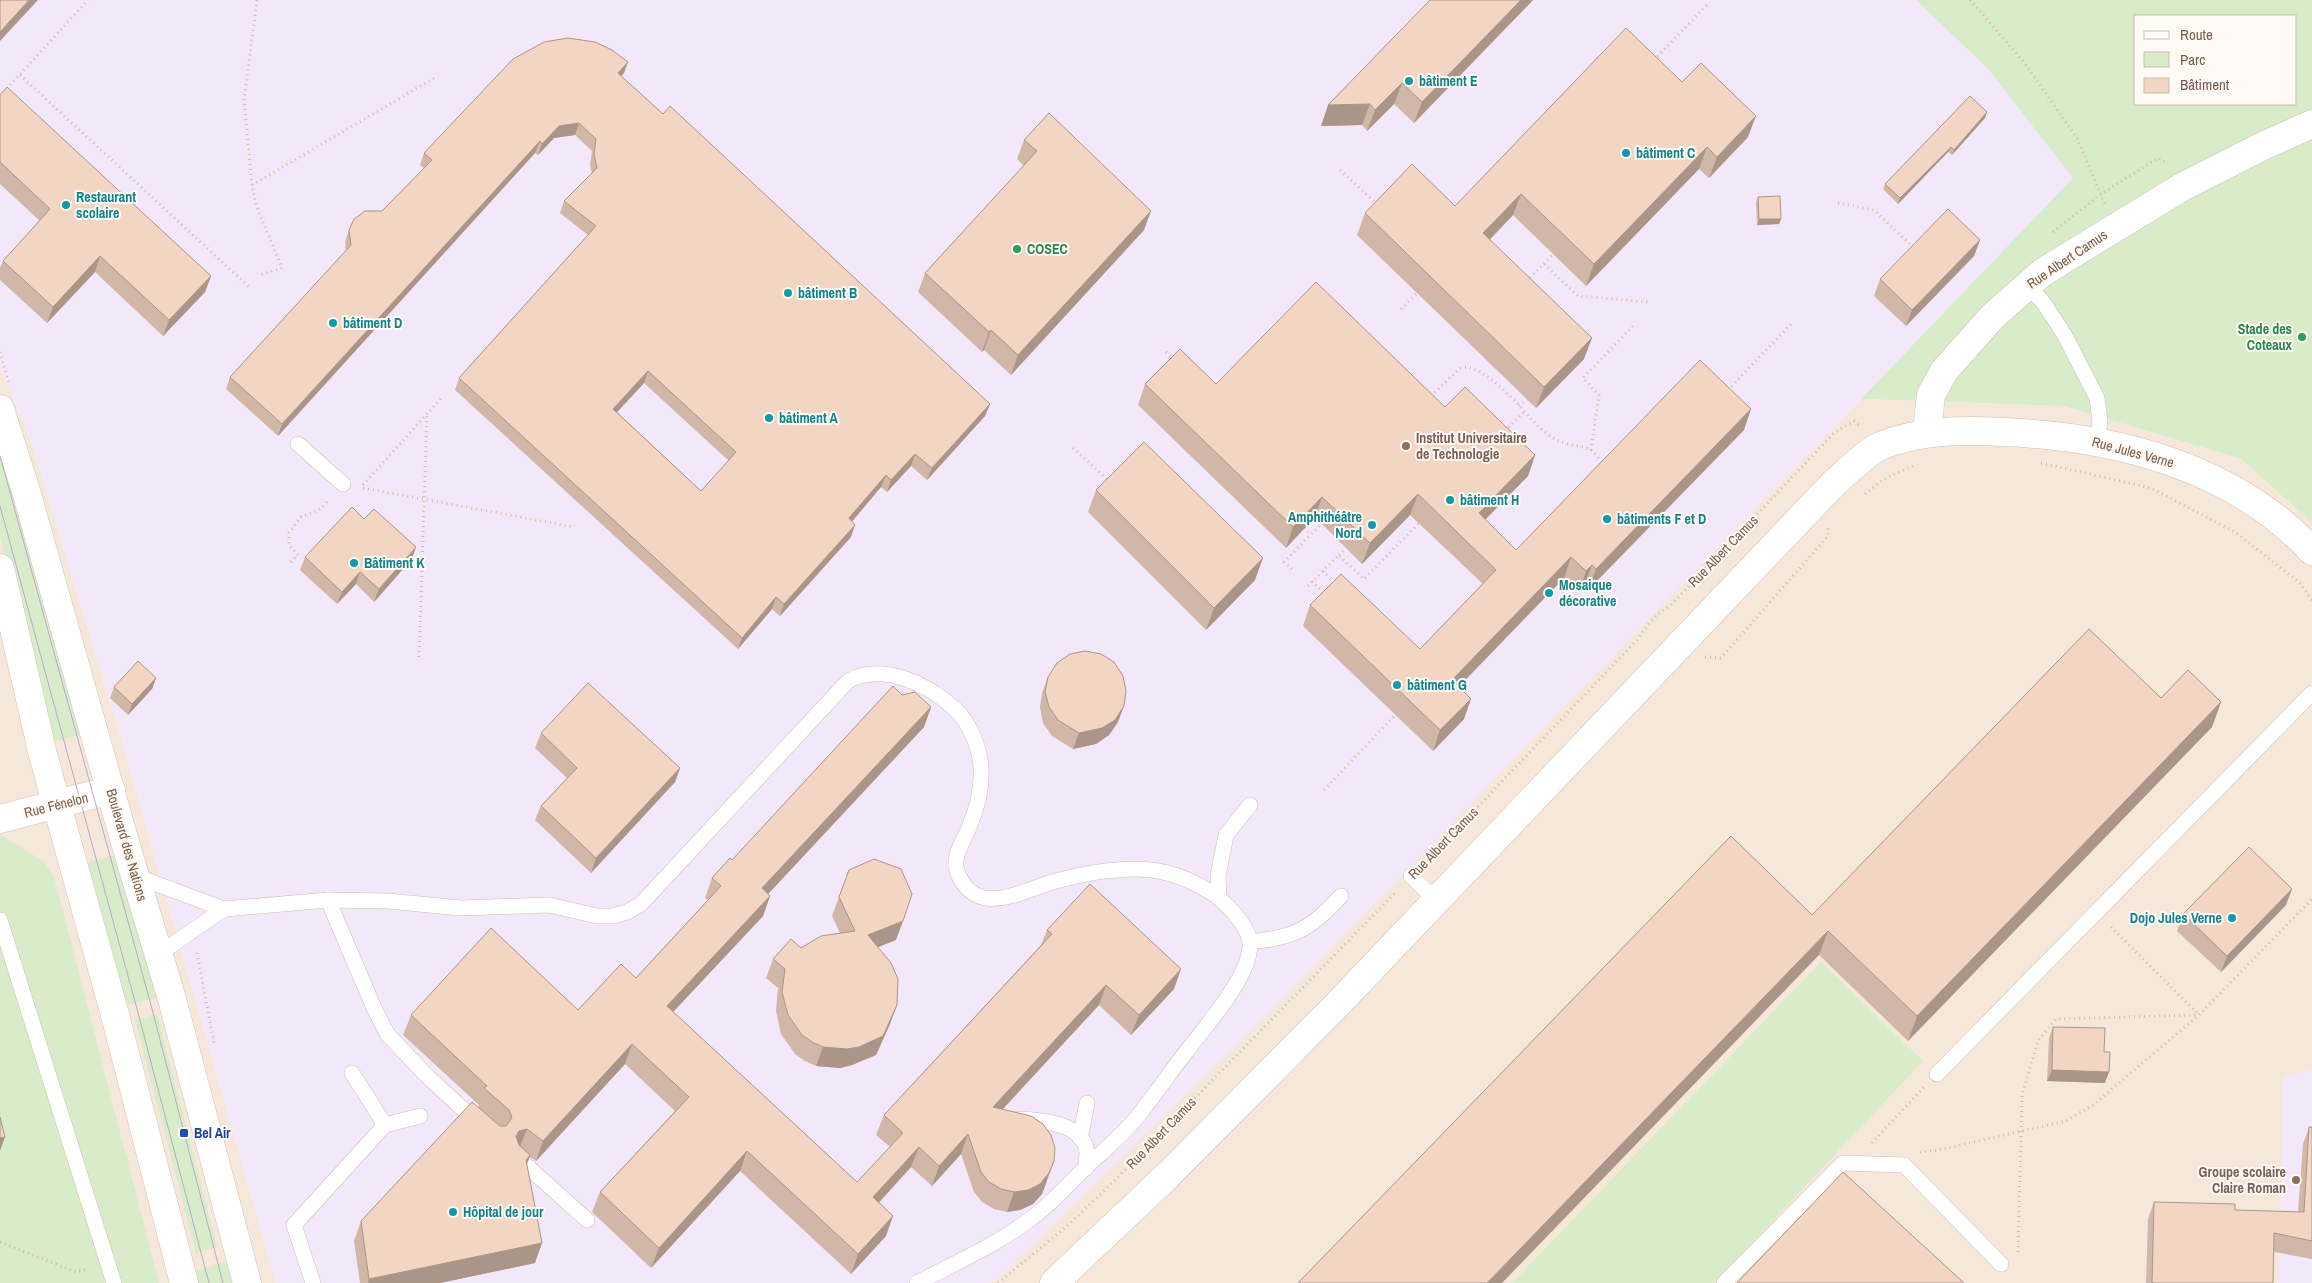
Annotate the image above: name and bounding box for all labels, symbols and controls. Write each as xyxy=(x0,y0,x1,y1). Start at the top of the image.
legend xyxy=(2134,15,2297,105)
text: Route xyxy=(2180,24,2213,45)
text: Parc xyxy=(2180,49,2205,70)
place label: bâtiment E xyxy=(1419,72,1478,90)
text: Bâtiment xyxy=(2180,74,2230,95)
marker: bâtiment E xyxy=(1403,75,1415,87)
place label: bâtiment C xyxy=(1636,144,1695,162)
marker: bâtiment C xyxy=(1620,147,1632,159)
place label: Restaurant scolaire xyxy=(76,188,136,222)
marker: Restaurant scolaire xyxy=(60,199,72,211)
street label: Rue Albert Camus xyxy=(2023,225,2111,293)
place label: COSEC xyxy=(1027,240,1068,258)
marker: COSEC xyxy=(1011,243,1023,255)
place label: bâtiment B xyxy=(798,284,857,302)
marker: bâtiment B xyxy=(782,287,794,299)
place label: bâtiment D xyxy=(343,314,402,332)
marker: bâtiment D xyxy=(327,317,339,329)
place label: Stade des Coteaux xyxy=(2238,320,2293,354)
marker: Stade des Coteaux xyxy=(2296,331,2308,343)
place label: bâtiment A xyxy=(779,409,839,427)
marker: bâtiment A xyxy=(763,412,775,424)
place label: Institut Universitaire de Technologie xyxy=(1416,429,1527,463)
street label: Rue Jules Verne xyxy=(2090,432,2176,472)
marker: Institut Universitaire de Technologie xyxy=(1400,440,1412,452)
place label: bâtiment H xyxy=(1460,491,1519,509)
marker: bâtiment H xyxy=(1444,494,1456,506)
place label: Amphithéâtre Nord xyxy=(1288,508,1362,542)
place label: bâtiments F et D xyxy=(1617,510,1706,528)
street label: Rue Albert Camus xyxy=(1684,511,1762,591)
marker: bâtiments F et D xyxy=(1601,513,1613,525)
marker: Amphithéâtre Nord xyxy=(1366,519,1378,531)
place label: Bâtiment K xyxy=(364,554,425,572)
marker: Bâtiment K xyxy=(348,557,360,569)
place label: Mosaique décorative xyxy=(1559,576,1616,610)
marker: Mosaique décorative xyxy=(1543,587,1555,599)
place label: bâtiment G xyxy=(1407,676,1467,694)
marker: bâtiment G xyxy=(1391,679,1403,691)
street label: Boulevard des Nations xyxy=(102,787,152,904)
street label: Rue Fénelon xyxy=(22,788,90,822)
street label: Rue Albert Camus xyxy=(1404,803,1482,883)
place label: Dojo Jules Verne xyxy=(2130,909,2222,927)
marker: Dojo Jules Verne xyxy=(2226,912,2238,924)
street label: Rue Albert Camus xyxy=(1122,1093,1200,1173)
place label: Bel Air xyxy=(194,1124,231,1142)
marker: Bel Air xyxy=(178,1127,190,1139)
place label: Groupe scolaire Claire Roman xyxy=(2199,1163,2286,1197)
marker: Groupe scolaire Claire Roman xyxy=(2290,1174,2302,1186)
place label: Hôpital de jour xyxy=(463,1203,544,1221)
marker: Hôpital de jour xyxy=(447,1206,459,1218)

